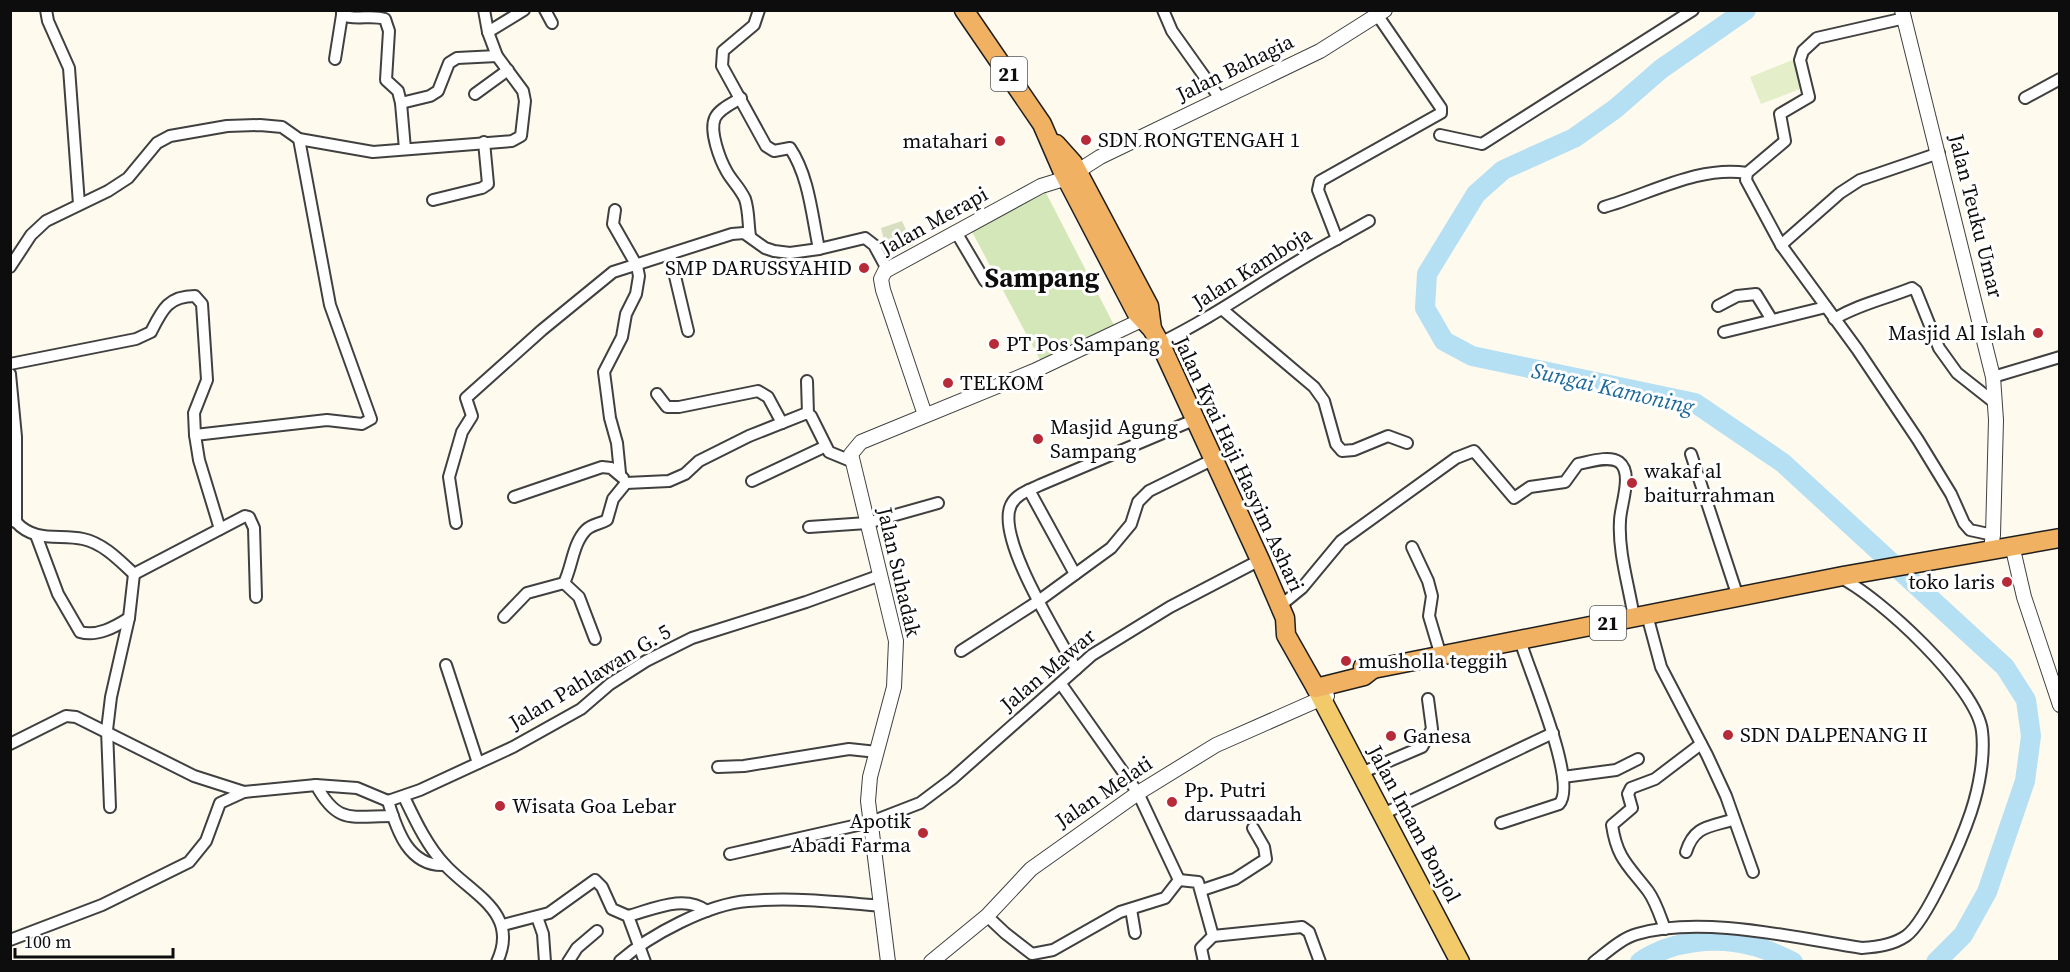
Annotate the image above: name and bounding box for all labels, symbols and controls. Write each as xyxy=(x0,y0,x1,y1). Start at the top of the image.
street label: Jalan Bahagia xyxy=(1170,27,1299,109)
road number: 21 xyxy=(991,57,1027,91)
place label: SDN RONGTENGAH 1 xyxy=(1098,125,1300,154)
place label: matahari xyxy=(903,126,988,155)
street label: Jalan Teuku Umar xyxy=(1942,130,2011,301)
marker: SDN RONGTENGAH 1 xyxy=(1079,133,1093,147)
marker: matahari xyxy=(993,134,1007,148)
street label: Jalan Merapi xyxy=(874,179,993,263)
street label: Jalan Kamboja xyxy=(1186,219,1317,316)
place label: SMP DARUSSYAHID xyxy=(665,253,852,282)
district label: Sampang xyxy=(985,259,1100,296)
marker: SMP DARUSSYAHID xyxy=(857,261,871,275)
place label: Masjid Al Islah xyxy=(1888,318,2026,347)
marker: Masjid Al Islah xyxy=(2031,326,2045,340)
place label: PT Pos Sampang xyxy=(1006,329,1160,358)
street label: Jalan Kyai Haji Hasyim Ashari xyxy=(1167,330,1312,596)
marker: PT Pos Sampang xyxy=(987,337,1001,351)
water label: Sungai Kamoning xyxy=(1529,355,1698,422)
place label: TELKOM xyxy=(960,368,1044,397)
marker: TELKOM xyxy=(941,376,955,390)
place label: Masjid Agung Sampang xyxy=(1050,412,1178,465)
marker: Masjid Agung Sampang xyxy=(1031,432,1045,446)
place label: wakaf al baiturrahman xyxy=(1644,456,1775,509)
marker: wakaf al baiturrahman xyxy=(1625,476,1639,490)
street label: Jalan Suhadak xyxy=(870,503,929,640)
place label: toko laris xyxy=(1908,567,1995,596)
marker: toko laris xyxy=(2000,575,2014,589)
road number: 21 xyxy=(1590,606,1626,640)
street label: Jalan Pahlawan G. 5 xyxy=(503,617,676,737)
street label: Jalan Mawar xyxy=(993,621,1102,719)
place label: musholla teggih xyxy=(1358,646,1508,675)
marker: musholla teggih xyxy=(1339,654,1353,668)
place label: SDN DALPENANG II xyxy=(1740,720,1928,749)
place label: Ganesa xyxy=(1403,721,1471,750)
marker: SDN DALPENANG II xyxy=(1721,728,1735,742)
marker: Ganesa xyxy=(1384,729,1398,743)
street label: Jalan Imam Bonjol xyxy=(1360,739,1468,907)
street label: Jalan Melati xyxy=(1049,749,1158,835)
place label: Pp. Putri darussaadah xyxy=(1184,775,1302,828)
place label: Wisata Goa Lebar xyxy=(512,791,676,820)
marker: Pp. Putri darussaadah xyxy=(1165,795,1179,809)
marker: Wisata Goa Lebar xyxy=(493,799,507,813)
place label: Apotik Abadi Farma xyxy=(791,806,912,859)
marker: Apotik Abadi Farma xyxy=(916,826,930,840)
scale bar xyxy=(15,921,172,959)
text: 100 m xyxy=(24,929,71,954)

